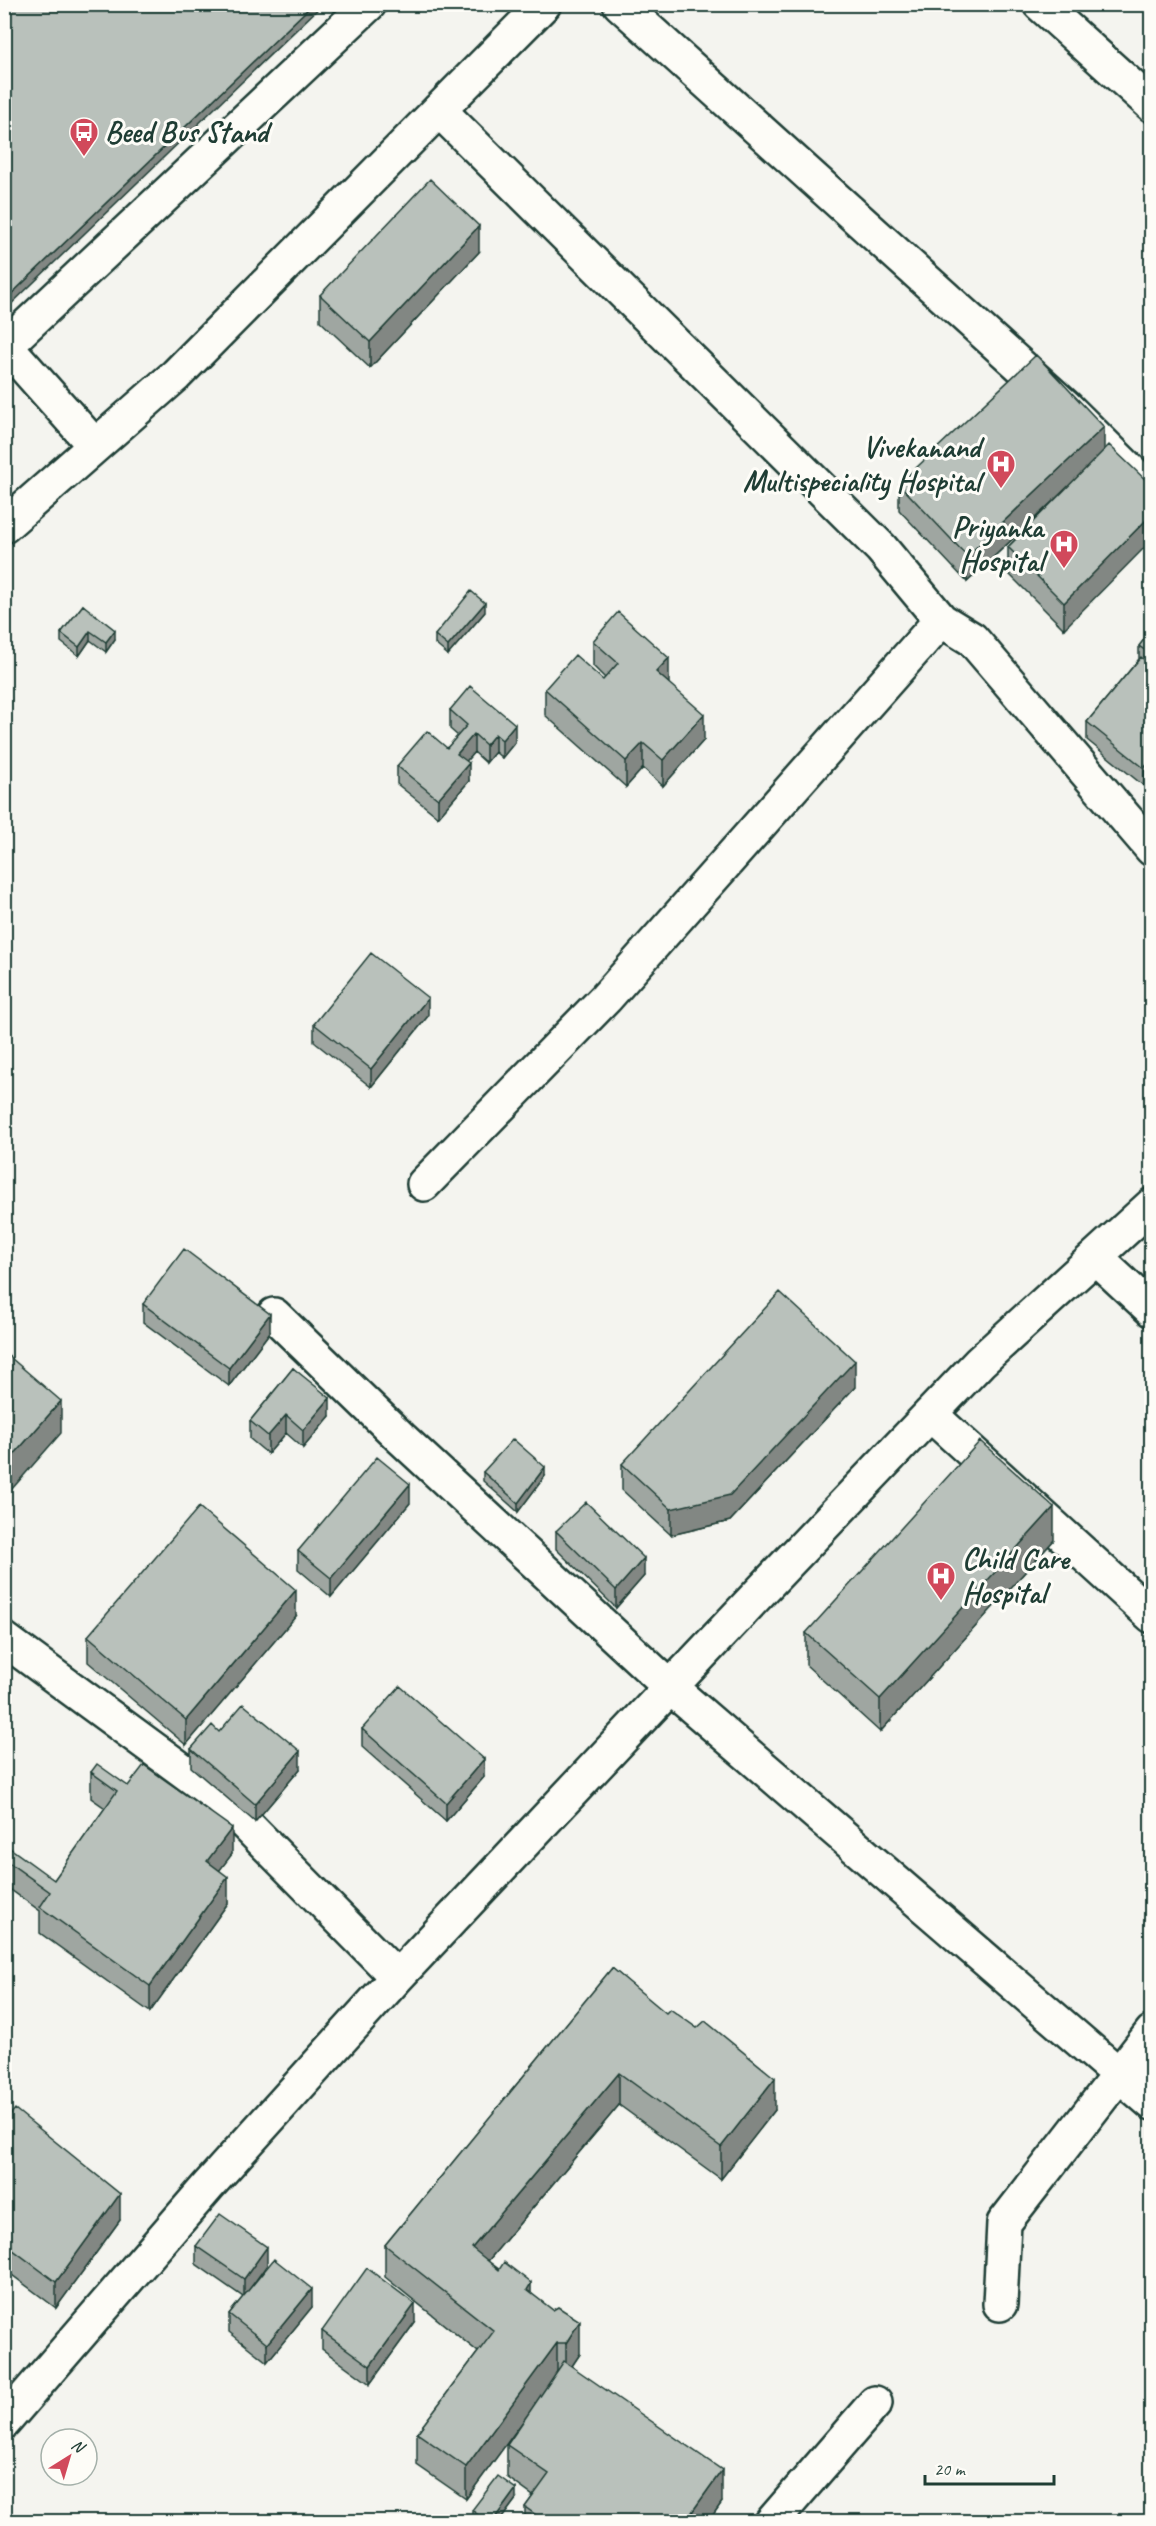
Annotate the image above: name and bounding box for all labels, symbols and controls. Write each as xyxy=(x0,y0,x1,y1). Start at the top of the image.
place label: Beed Bus Stand xyxy=(105,113,273,151)
bus stop icon: Beed Bus Stand xyxy=(68,116,100,158)
place label: Vivekanand Multispeciality Hospital xyxy=(743,428,986,501)
hospital icon: Vivekanand Multispeciality Hospital xyxy=(985,448,1017,490)
place label: Priyanka Hospital xyxy=(952,508,1049,580)
hospital icon: Priyanka Hospital xyxy=(1048,528,1080,570)
place label: Child Care Hospital xyxy=(962,1540,1071,1612)
hospital icon: Child Care Hospital xyxy=(925,1560,957,1602)
north arrow xyxy=(39,2427,99,2487)
text: N xyxy=(67,2435,90,2459)
scale bar xyxy=(925,2448,1054,2486)
text: 20 m xyxy=(934,2458,967,2480)

